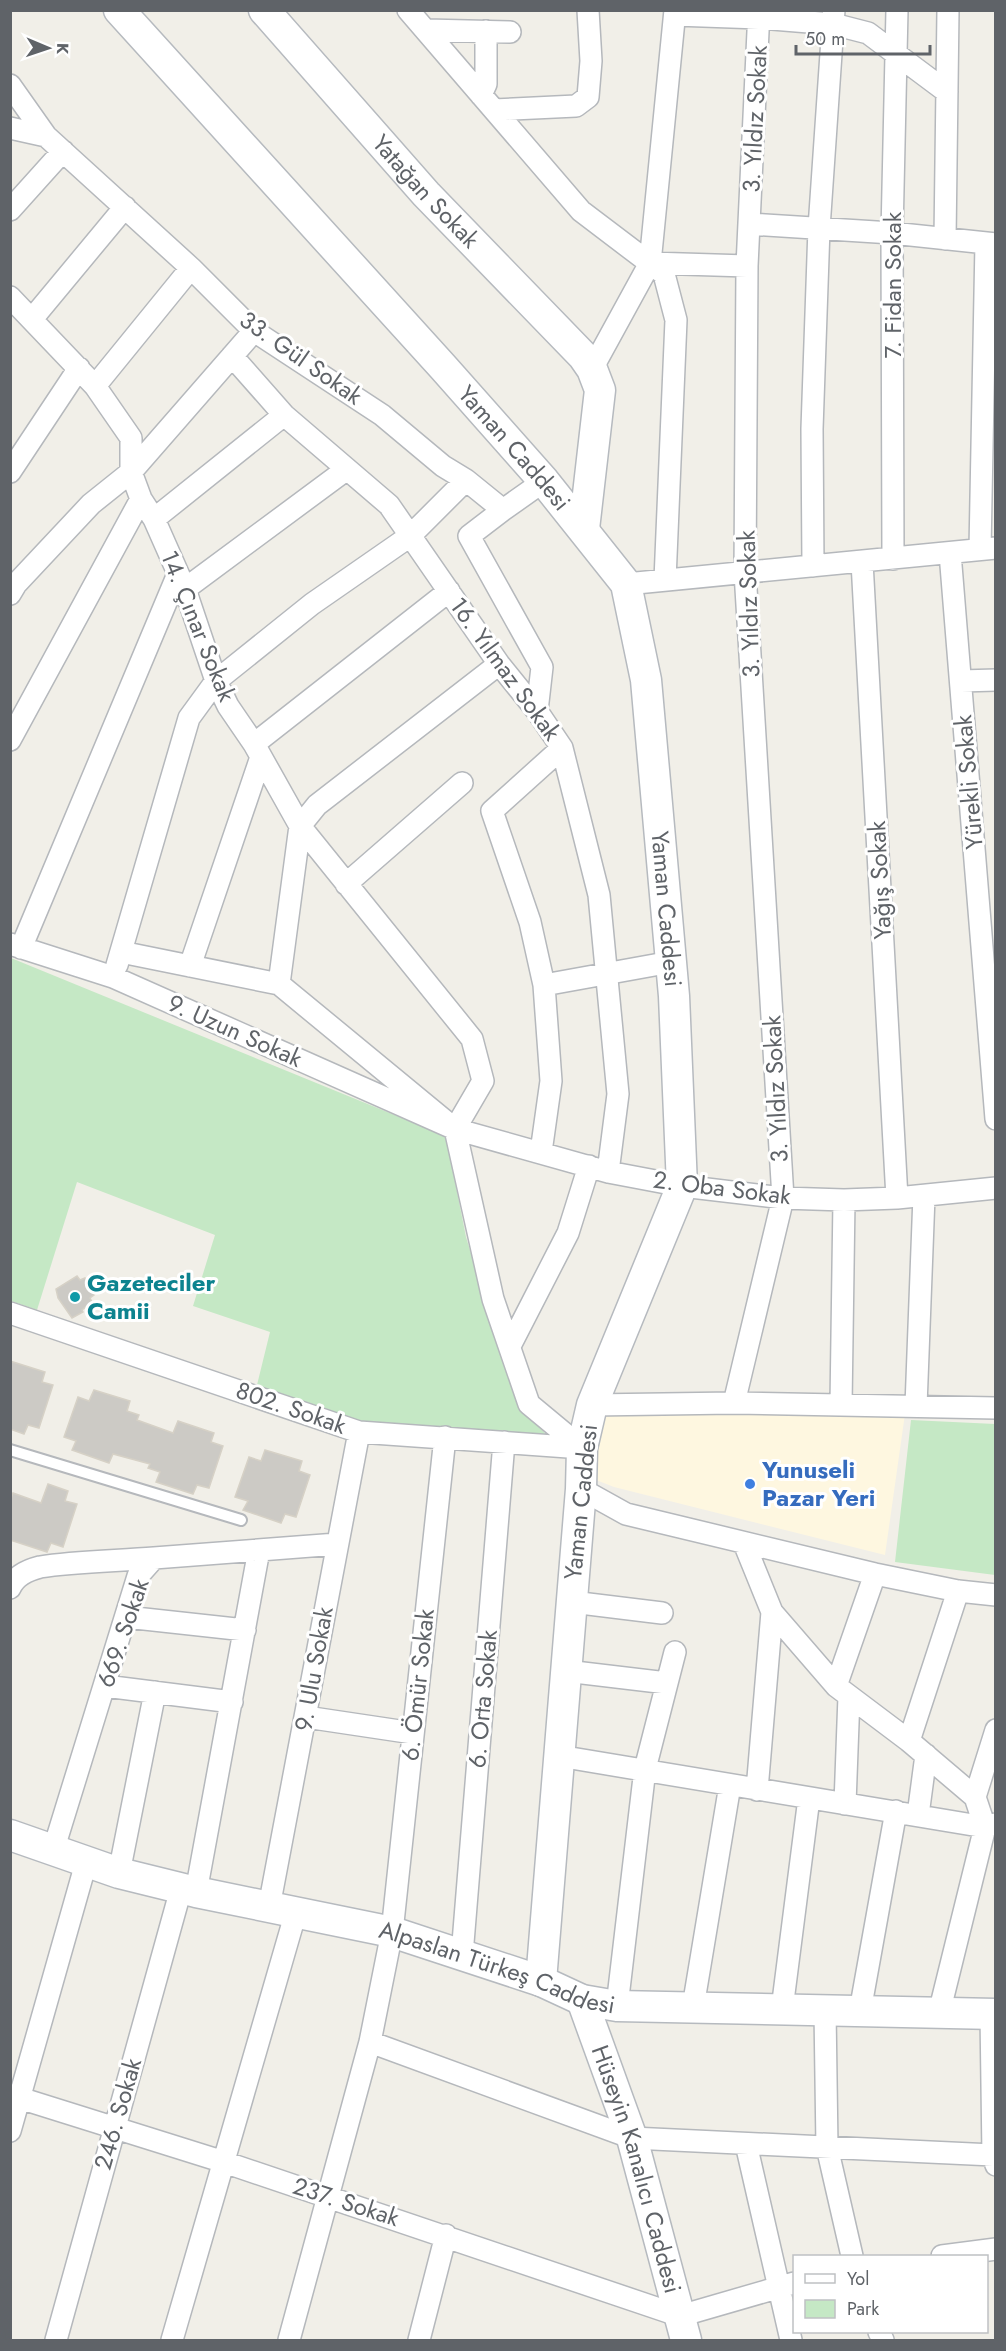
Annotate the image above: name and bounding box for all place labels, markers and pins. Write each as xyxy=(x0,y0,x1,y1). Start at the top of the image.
place label: Gazeteciler Camii xyxy=(87,1265,215,1328)
marker: Gazeteciler Camii xyxy=(68,1290,82,1304)
place label: Yunuseli Pazar Yeri xyxy=(761,1452,875,1515)
marker: Yunuseli Pazar Yeri xyxy=(743,1477,757,1491)

